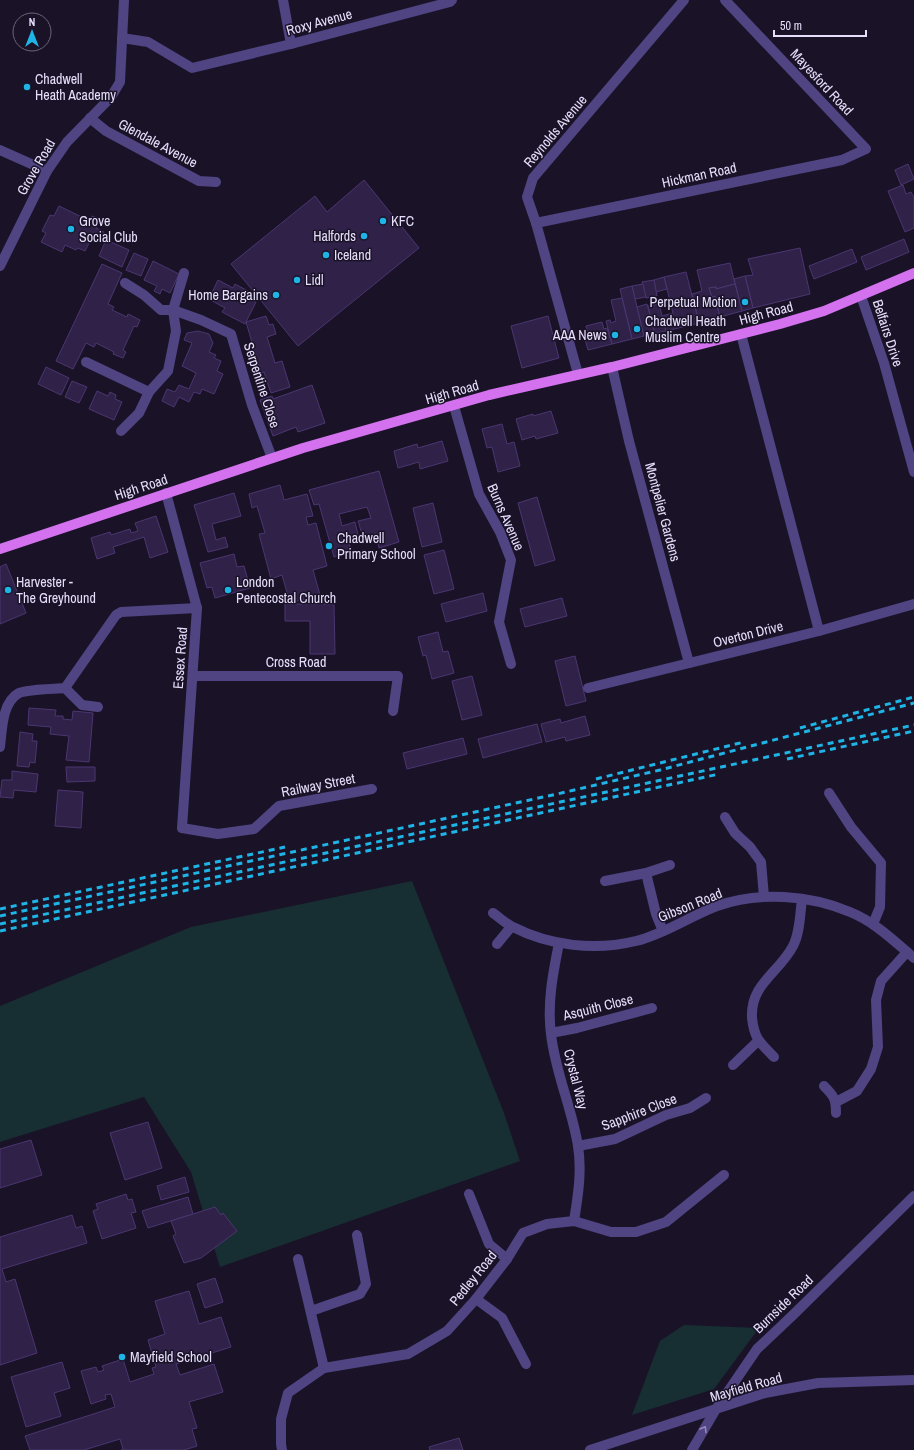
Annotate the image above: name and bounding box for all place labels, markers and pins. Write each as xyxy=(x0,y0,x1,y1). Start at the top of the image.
place label: Chadwell Heath Academy xyxy=(35,70,116,104)
marker: Chadwell Heath Academy xyxy=(22,82,32,92)
place label: Grove Social Club xyxy=(79,212,138,246)
place label: KFC xyxy=(391,212,414,230)
marker: KFC xyxy=(378,216,388,226)
marker: Grove Social Club xyxy=(66,224,76,234)
place label: Halfords xyxy=(313,227,356,245)
marker: Halfords xyxy=(359,231,369,241)
place label: Iceland xyxy=(334,246,371,264)
marker: Iceland xyxy=(321,250,331,260)
place label: Lidl xyxy=(305,271,324,289)
marker: Lidl xyxy=(292,275,302,285)
place label: Home Bargains xyxy=(188,286,268,304)
marker: Home Bargains xyxy=(271,290,281,300)
place label: Perpetual Motion xyxy=(650,293,737,311)
marker: Perpetual Motion xyxy=(740,297,750,307)
place label: Chadwell Heath Muslim Centre xyxy=(645,312,726,346)
marker: Chadwell Heath Muslim Centre xyxy=(632,324,642,334)
place label: AAA News xyxy=(552,326,607,344)
marker: AAA News xyxy=(610,330,620,340)
place label: Chadwell Primary School xyxy=(337,529,415,563)
marker: Chadwell Primary School xyxy=(324,541,334,551)
place label: Harvester - The Greyhound xyxy=(16,573,96,607)
place label: London Pentecostal Church xyxy=(236,573,336,607)
marker: Harvester - The Greyhound xyxy=(3,585,13,595)
marker: London Pentecostal Church xyxy=(223,585,233,595)
place label: Mayfield School xyxy=(130,1348,212,1366)
marker: Mayfield School xyxy=(117,1352,127,1362)

